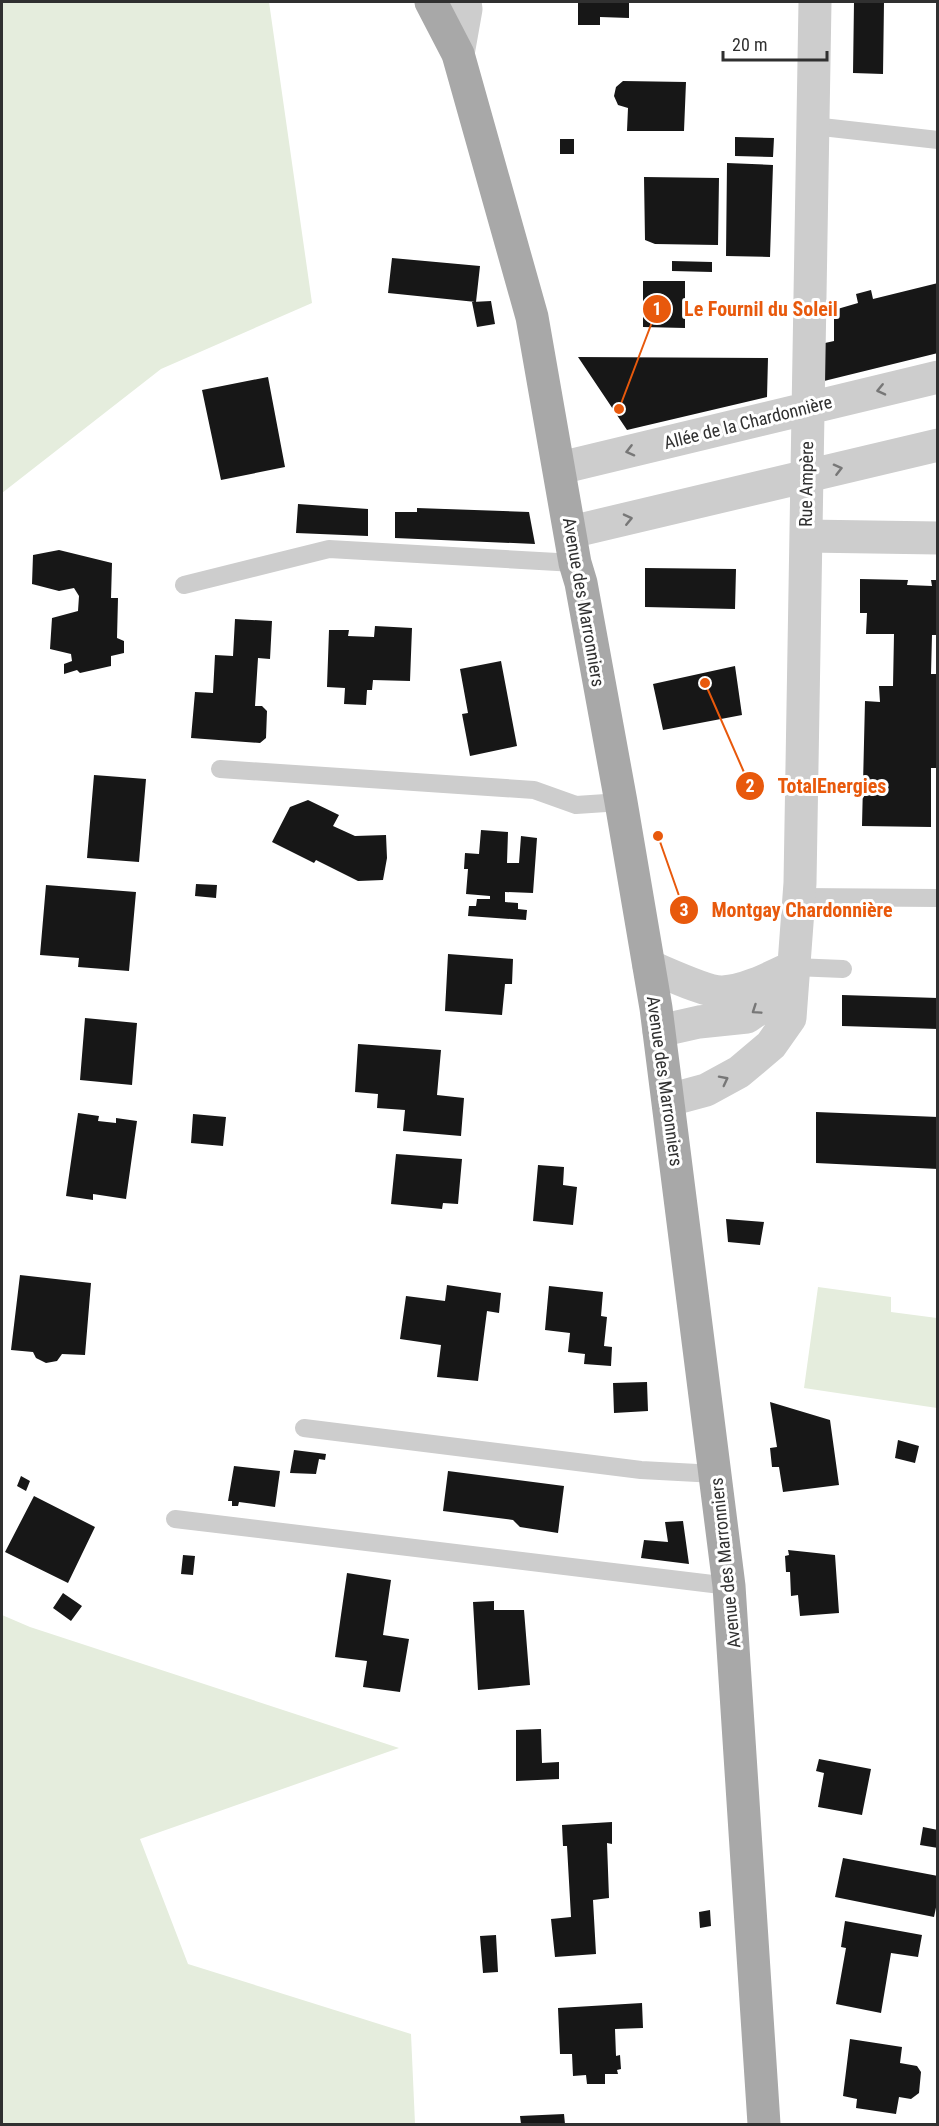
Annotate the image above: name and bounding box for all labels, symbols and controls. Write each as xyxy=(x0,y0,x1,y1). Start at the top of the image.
scale bar xyxy=(723,24,826,62)
text: 20 m xyxy=(732,34,767,55)
callout: Le Fournil du Soleil xyxy=(642,290,850,328)
text: Le Fournil du Soleil xyxy=(684,297,838,321)
text: 1 xyxy=(652,298,662,319)
one-way arrow xyxy=(876,383,886,396)
street label: Allée de la Chardonnière xyxy=(662,391,834,453)
street label: Rue Ampère xyxy=(795,441,817,527)
one-way arrow xyxy=(625,443,635,456)
one-way arrow xyxy=(833,464,843,477)
one-way arrow xyxy=(623,513,633,526)
street label: Avenue des Marronniers xyxy=(559,516,609,688)
callout: TotalEnergies xyxy=(735,767,898,805)
text: TotalEnergies xyxy=(778,774,886,798)
text: 2 xyxy=(745,775,755,796)
callout: Montgay Chardonnière xyxy=(669,891,904,929)
text: Montgay Chardonnière xyxy=(711,898,893,922)
text: 3 xyxy=(679,899,689,920)
street label: Avenue des Marronniers xyxy=(643,995,687,1167)
one-way arrow xyxy=(752,1003,763,1014)
one-way arrow xyxy=(717,1076,728,1087)
street label: Avenue des Marronniers xyxy=(706,1477,744,1649)

